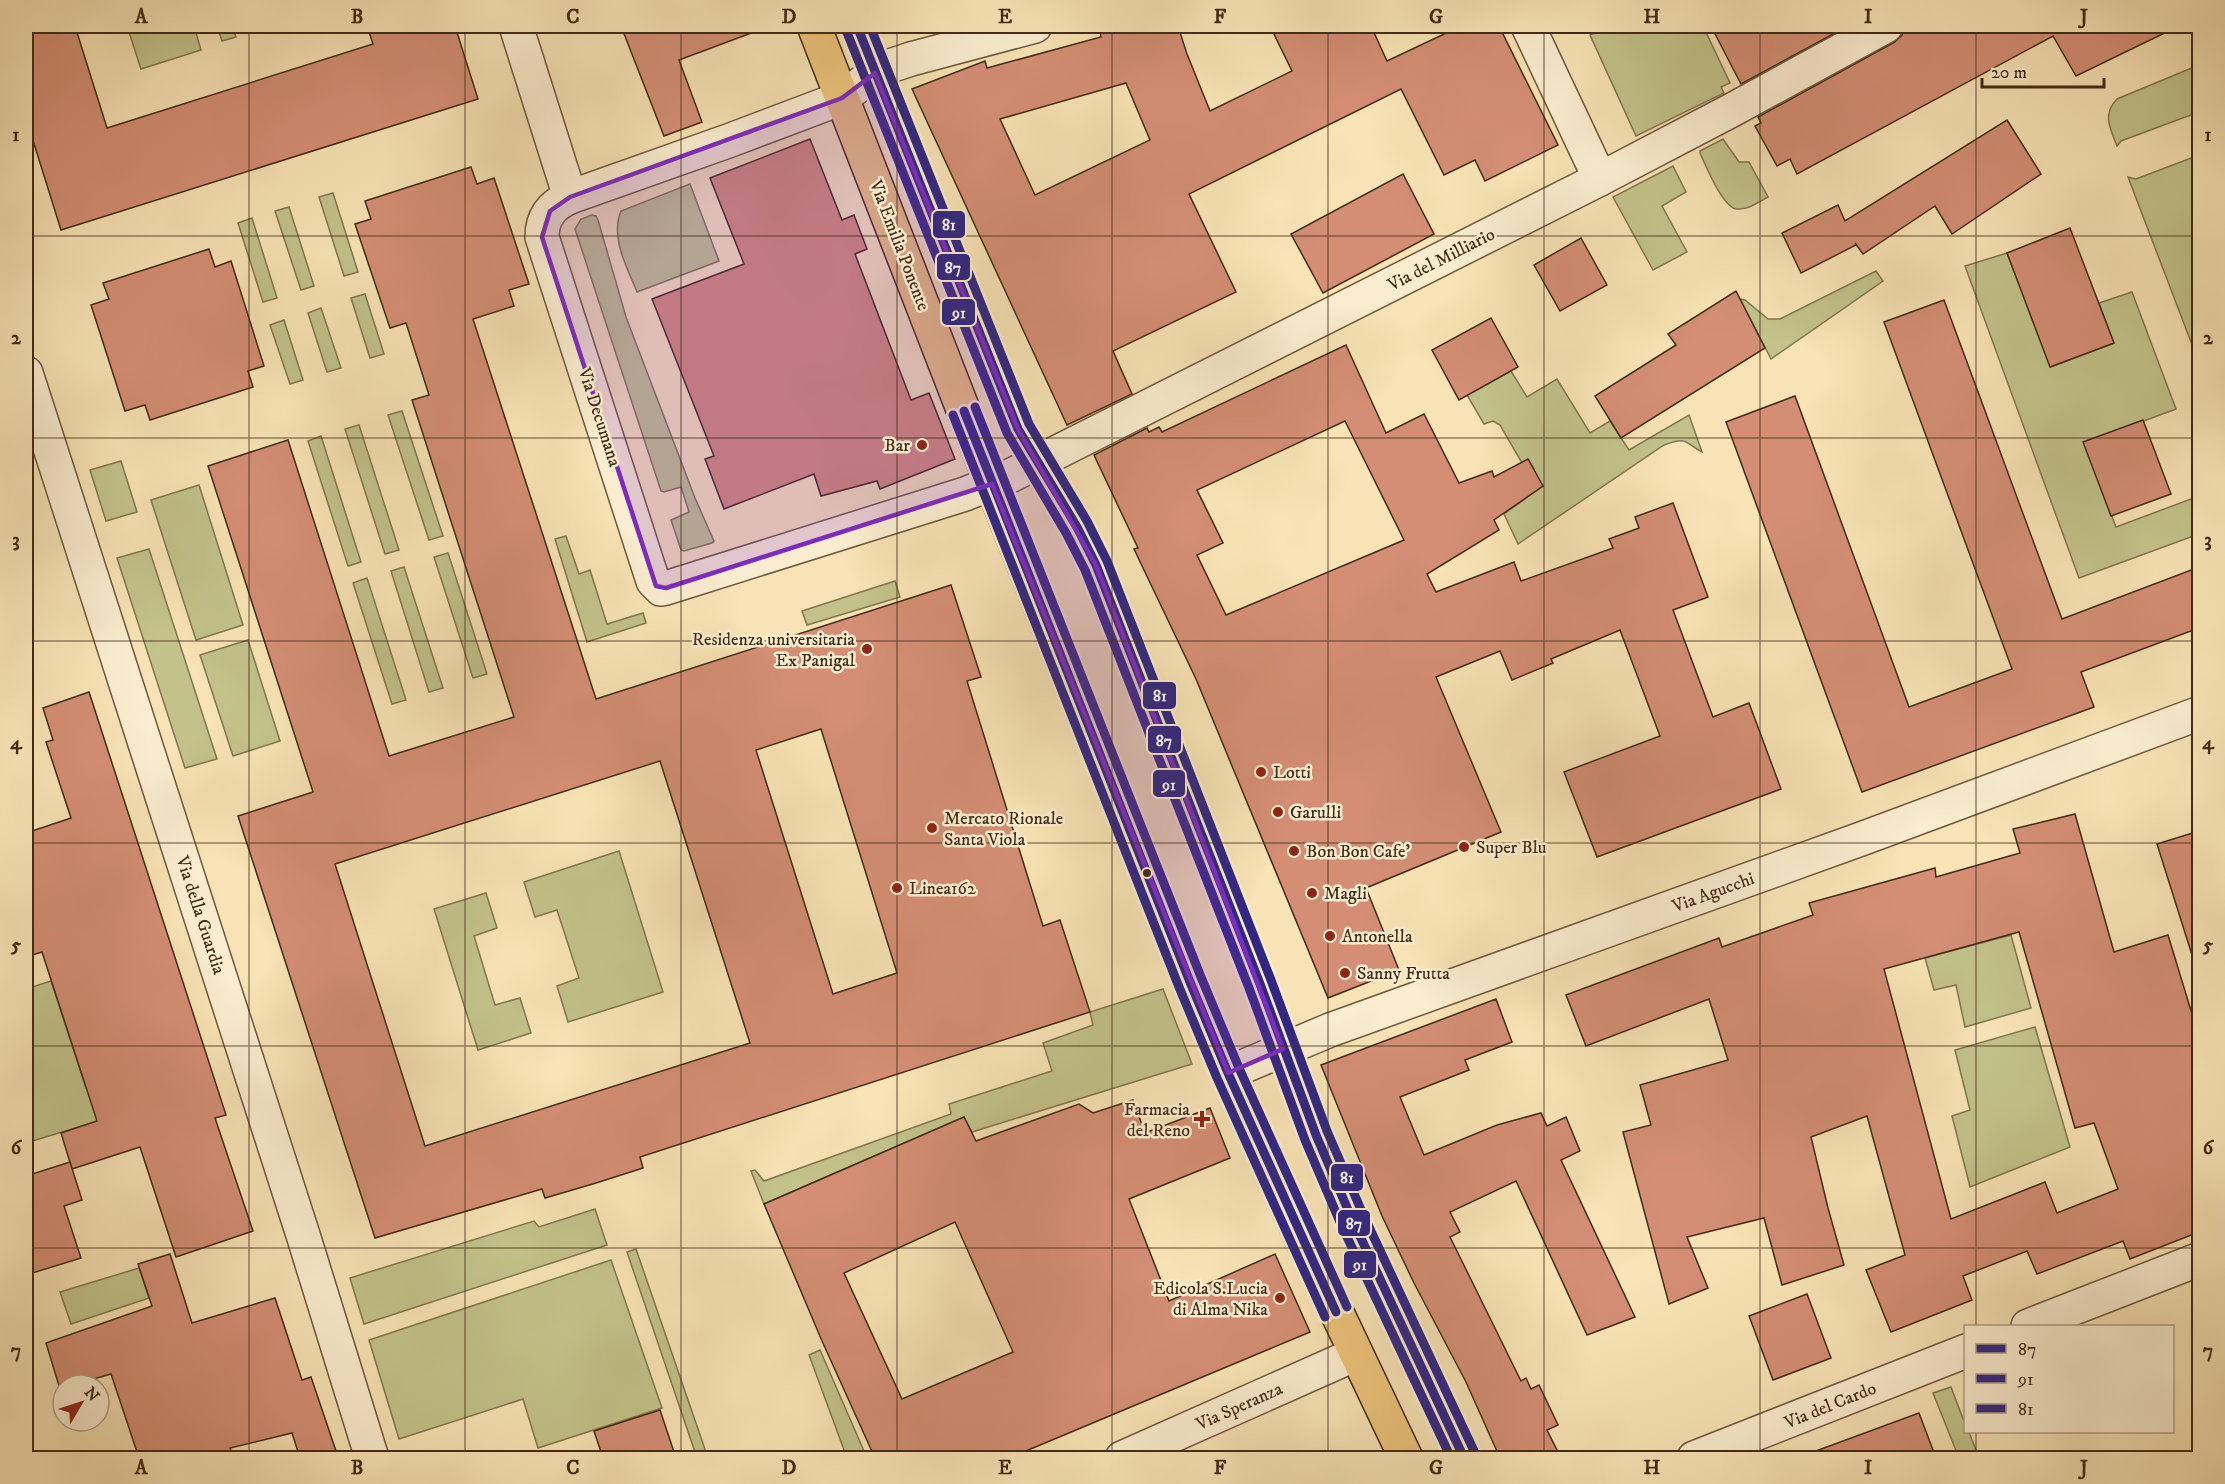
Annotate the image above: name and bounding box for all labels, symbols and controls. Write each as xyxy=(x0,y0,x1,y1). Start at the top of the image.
text: A xyxy=(134,5,149,30)
text: B xyxy=(351,5,363,30)
text: C xyxy=(566,5,580,30)
text: D xyxy=(782,5,797,30)
text: E xyxy=(998,5,1012,30)
text: F xyxy=(1214,5,1227,30)
text: G xyxy=(1429,5,1443,30)
text: H xyxy=(1644,5,1661,30)
text: I xyxy=(1864,5,1872,30)
text: J xyxy=(2078,5,2088,30)
scale bar xyxy=(1982,51,2104,89)
text: 20 m xyxy=(1991,62,2027,84)
text: 1 xyxy=(12,123,20,148)
text: 1 xyxy=(2204,123,2212,148)
street label: Via Emilia Ponente xyxy=(864,176,934,314)
line badge: 81 xyxy=(932,210,966,239)
text: 81 xyxy=(942,215,956,235)
street label: Via del Milliario xyxy=(1383,223,1499,297)
line badge: 87 xyxy=(936,253,971,281)
text: 87 xyxy=(945,258,961,278)
line badge: 91 xyxy=(941,298,976,326)
text: 91 xyxy=(951,303,966,323)
text: 2 xyxy=(11,326,22,351)
text: 2 xyxy=(2203,326,2214,351)
street label: Via Decumana xyxy=(572,364,626,470)
place label: Bar xyxy=(884,435,910,457)
marker: Bar xyxy=(915,438,929,452)
text: 3 xyxy=(12,528,20,553)
text: 3 xyxy=(2204,528,2212,553)
place label: Residenza universitaria Ex Panigal xyxy=(692,629,856,672)
marker: Residenza universitaria Ex Panigal xyxy=(860,642,874,656)
line badge: 81 xyxy=(1142,681,1177,710)
text: 81 xyxy=(1153,686,1167,706)
line badge: 87 xyxy=(1147,725,1182,754)
text: 4 xyxy=(10,731,23,756)
text: 87 xyxy=(1156,731,1172,751)
text: 4 xyxy=(2202,731,2215,756)
place label: Lotti xyxy=(1273,762,1311,784)
marker: Lotti xyxy=(1254,765,1268,779)
line badge: 91 xyxy=(1152,769,1186,798)
text: 91 xyxy=(1161,775,1176,795)
place label: Garulli xyxy=(1290,802,1341,824)
marker: Garulli xyxy=(1271,805,1285,819)
place label: Mercato Rionale Santa Viola xyxy=(944,808,1063,851)
marker: Mercato Rionale Santa Viola xyxy=(925,821,939,835)
place label: Super Blu xyxy=(1476,837,1547,859)
marker: Super Blu xyxy=(1457,840,1471,854)
place label: Bon Bon Cafe' xyxy=(1306,841,1411,863)
marker: Bon Bon Cafe' xyxy=(1287,844,1301,858)
street label: Via della Guardia xyxy=(170,852,230,978)
unlabelled marker xyxy=(1141,867,1153,879)
street label: Via Agucchi xyxy=(1668,868,1757,918)
place label: Linea162 xyxy=(909,878,976,900)
marker: Linea162 xyxy=(890,881,904,895)
place label: Magli xyxy=(1324,883,1367,905)
marker: Magli xyxy=(1305,886,1319,900)
place label: Antonella xyxy=(1342,926,1413,948)
marker: Antonella xyxy=(1323,929,1337,943)
text: 5 xyxy=(10,933,21,958)
text: 5 xyxy=(2202,933,2213,958)
place label: Sanny Frutta xyxy=(1357,963,1450,985)
marker: Sanny Frutta xyxy=(1338,966,1352,980)
place label: Farmacia del Reno xyxy=(1124,1099,1190,1142)
marker: Farmacia del Reno xyxy=(1195,1112,1209,1126)
text: 6 xyxy=(11,1136,23,1161)
text: 6 xyxy=(2203,1136,2215,1161)
line badge: 81 xyxy=(1330,1163,1364,1192)
text: 81 xyxy=(1340,1168,1354,1188)
line badge: 87 xyxy=(1337,1209,1371,1237)
text: 87 xyxy=(1346,1214,1362,1234)
line badge: 91 xyxy=(1343,1250,1377,1279)
text: 91 xyxy=(1352,1255,1367,1275)
place label: Edicola S.Lucia di Alma Nika xyxy=(1153,1278,1268,1321)
marker: Edicola S.Lucia di Alma Nika xyxy=(1273,1291,1287,1305)
legend xyxy=(1964,1325,2174,1433)
text: 7 xyxy=(11,1339,21,1364)
text: 87 xyxy=(2018,1339,2037,1361)
text: 7 xyxy=(2203,1339,2213,1364)
text: 91 xyxy=(2017,1369,2034,1391)
north arrow xyxy=(51,1373,111,1433)
street label: Via del Cardo xyxy=(1780,1377,1880,1435)
street label: Via Speranza xyxy=(1192,1378,1286,1436)
text: N xyxy=(80,1383,104,1406)
text: 81 xyxy=(2018,1399,2034,1421)
text: A xyxy=(134,1456,149,1481)
text: B xyxy=(351,1456,363,1481)
text: C xyxy=(566,1456,580,1481)
text: D xyxy=(782,1456,797,1481)
text: E xyxy=(998,1456,1012,1481)
text: F xyxy=(1214,1456,1227,1481)
text: G xyxy=(1429,1456,1443,1481)
text: H xyxy=(1644,1456,1661,1481)
text: I xyxy=(1864,1456,1872,1481)
text: J xyxy=(2078,1456,2088,1481)

